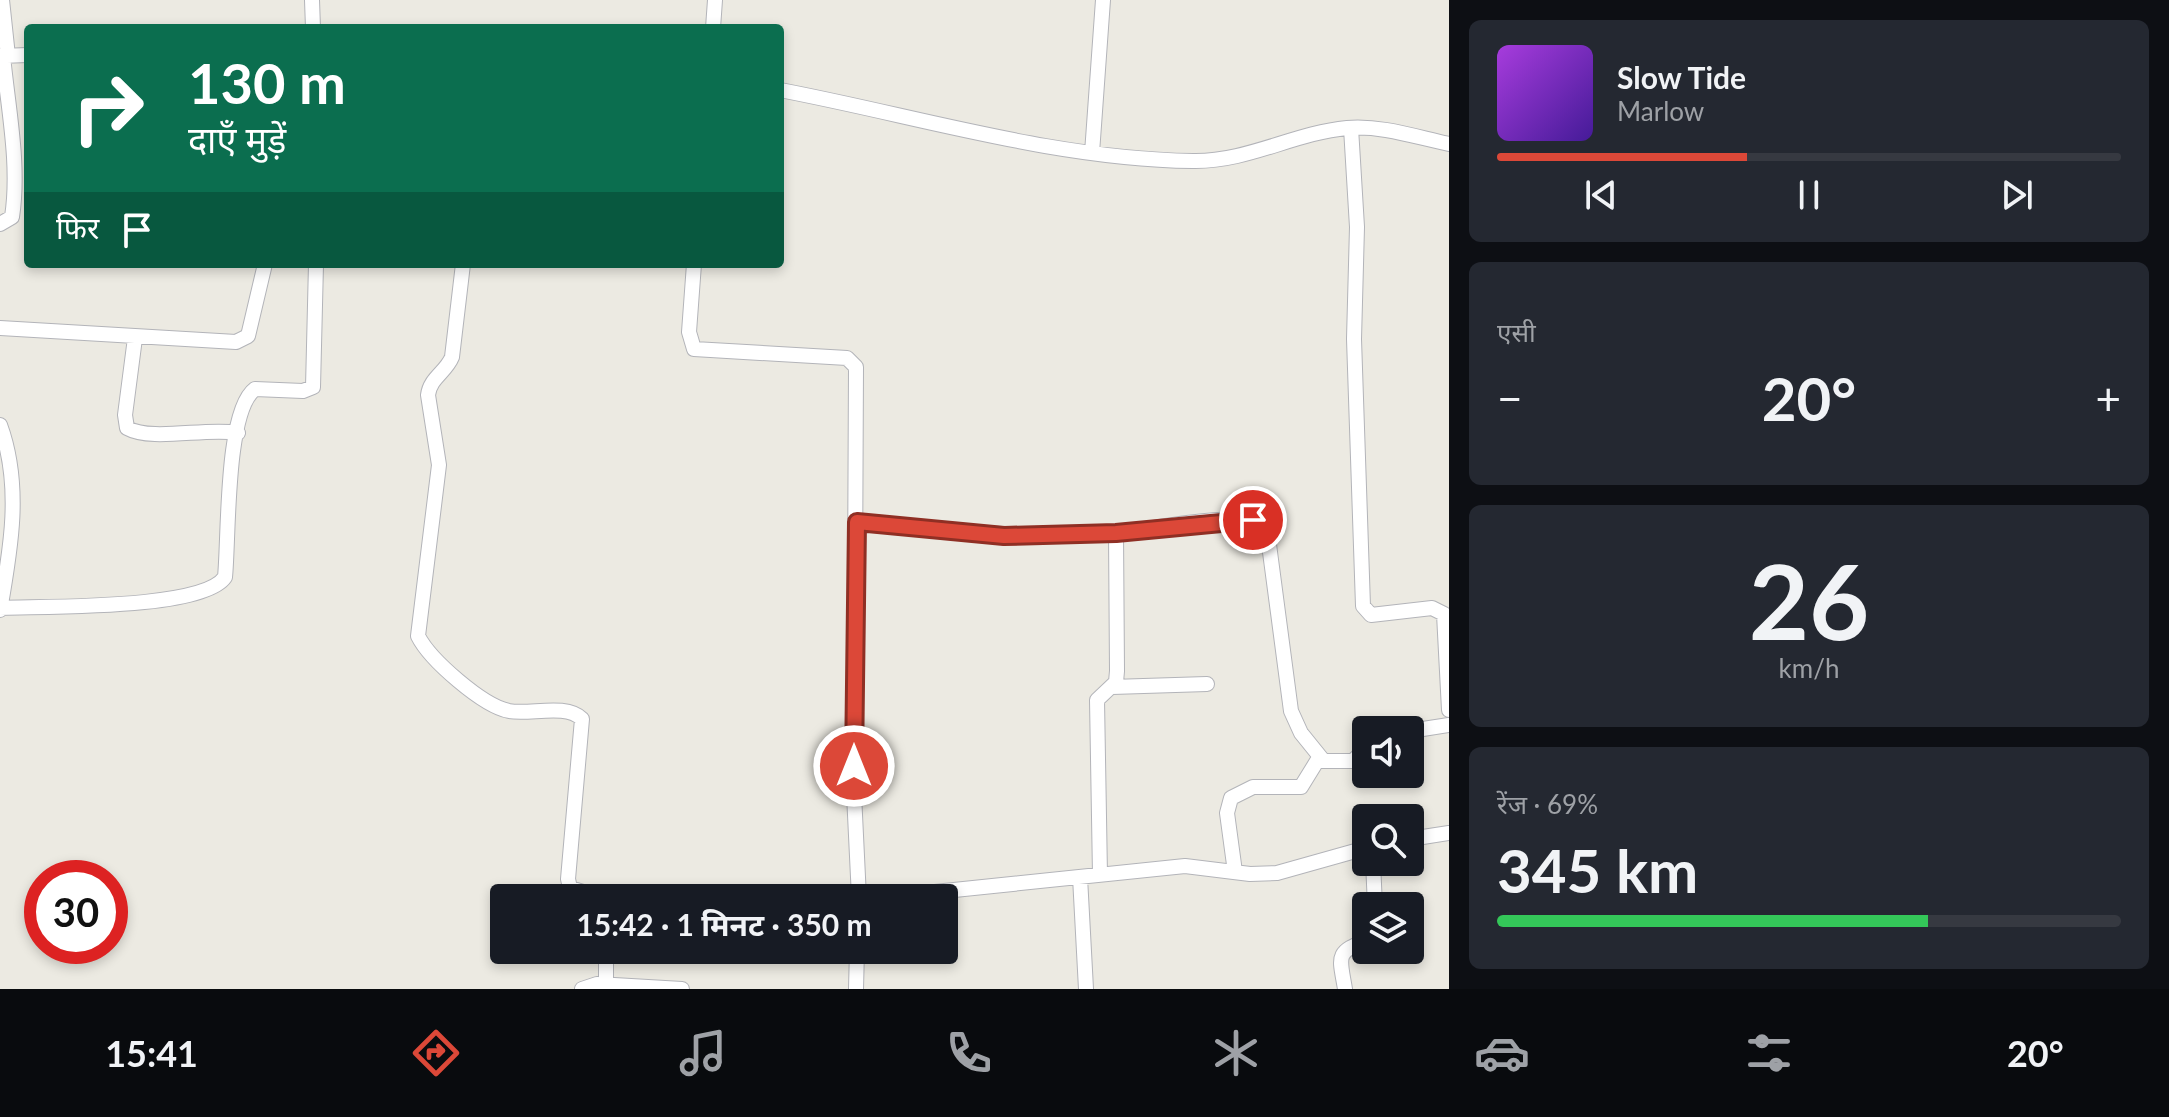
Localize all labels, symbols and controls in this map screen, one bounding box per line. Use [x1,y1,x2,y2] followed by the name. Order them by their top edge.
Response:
[188,49,346,116] text: 130 m
[56,56,160,160] icon: right
[1617,59,1746,95] text: Slow Tide
[1617,95,1704,127] text: Marlow
[188,117,286,161] text: दाएँ मुड़ें
[1579,173,1623,217] icon: previous
[1787,173,1831,217] icon: pause
[1995,173,2039,217] icon: next
[115,208,159,252] icon: arrive
[56,209,99,245] text: फिर
[1497,316,1536,348] text: एसी
[1762,362,1856,434] text: 20°
[1497,372,1523,424] text: −
[2095,372,2121,424] text: +
[1219,486,1287,554] pin
[1231,498,1275,542] icon: arrive
[1749,537,1869,662] text: 26
[1779,652,1839,684] text: km/h
[1352,716,1424,964] map controls
[1352,716,1424,788] button: sound
[812,724,896,808] position arrow
[1497,788,1598,820] text: रेंज · 69%
[1352,804,1424,876] button: search
[1497,834,1698,906] text: 345 km
[24,860,128,964] speed limit sign: 30
[1352,892,1424,964] button: layers
[576,906,872,942] text: 15:42 · 1 मिनट · 350 m
[408,1025,464,1081] icon: directions
[675,1025,731,1081] icon: music
[941,1025,997,1081] icon: phone
[1208,1025,1264,1081] icon: climate
[1474,1025,1530,1081] icon: car
[1741,1025,1797,1081] icon: filters
[105,1031,198,1075] text: 15:41
[2007,1031,2064,1075] text: 20°

